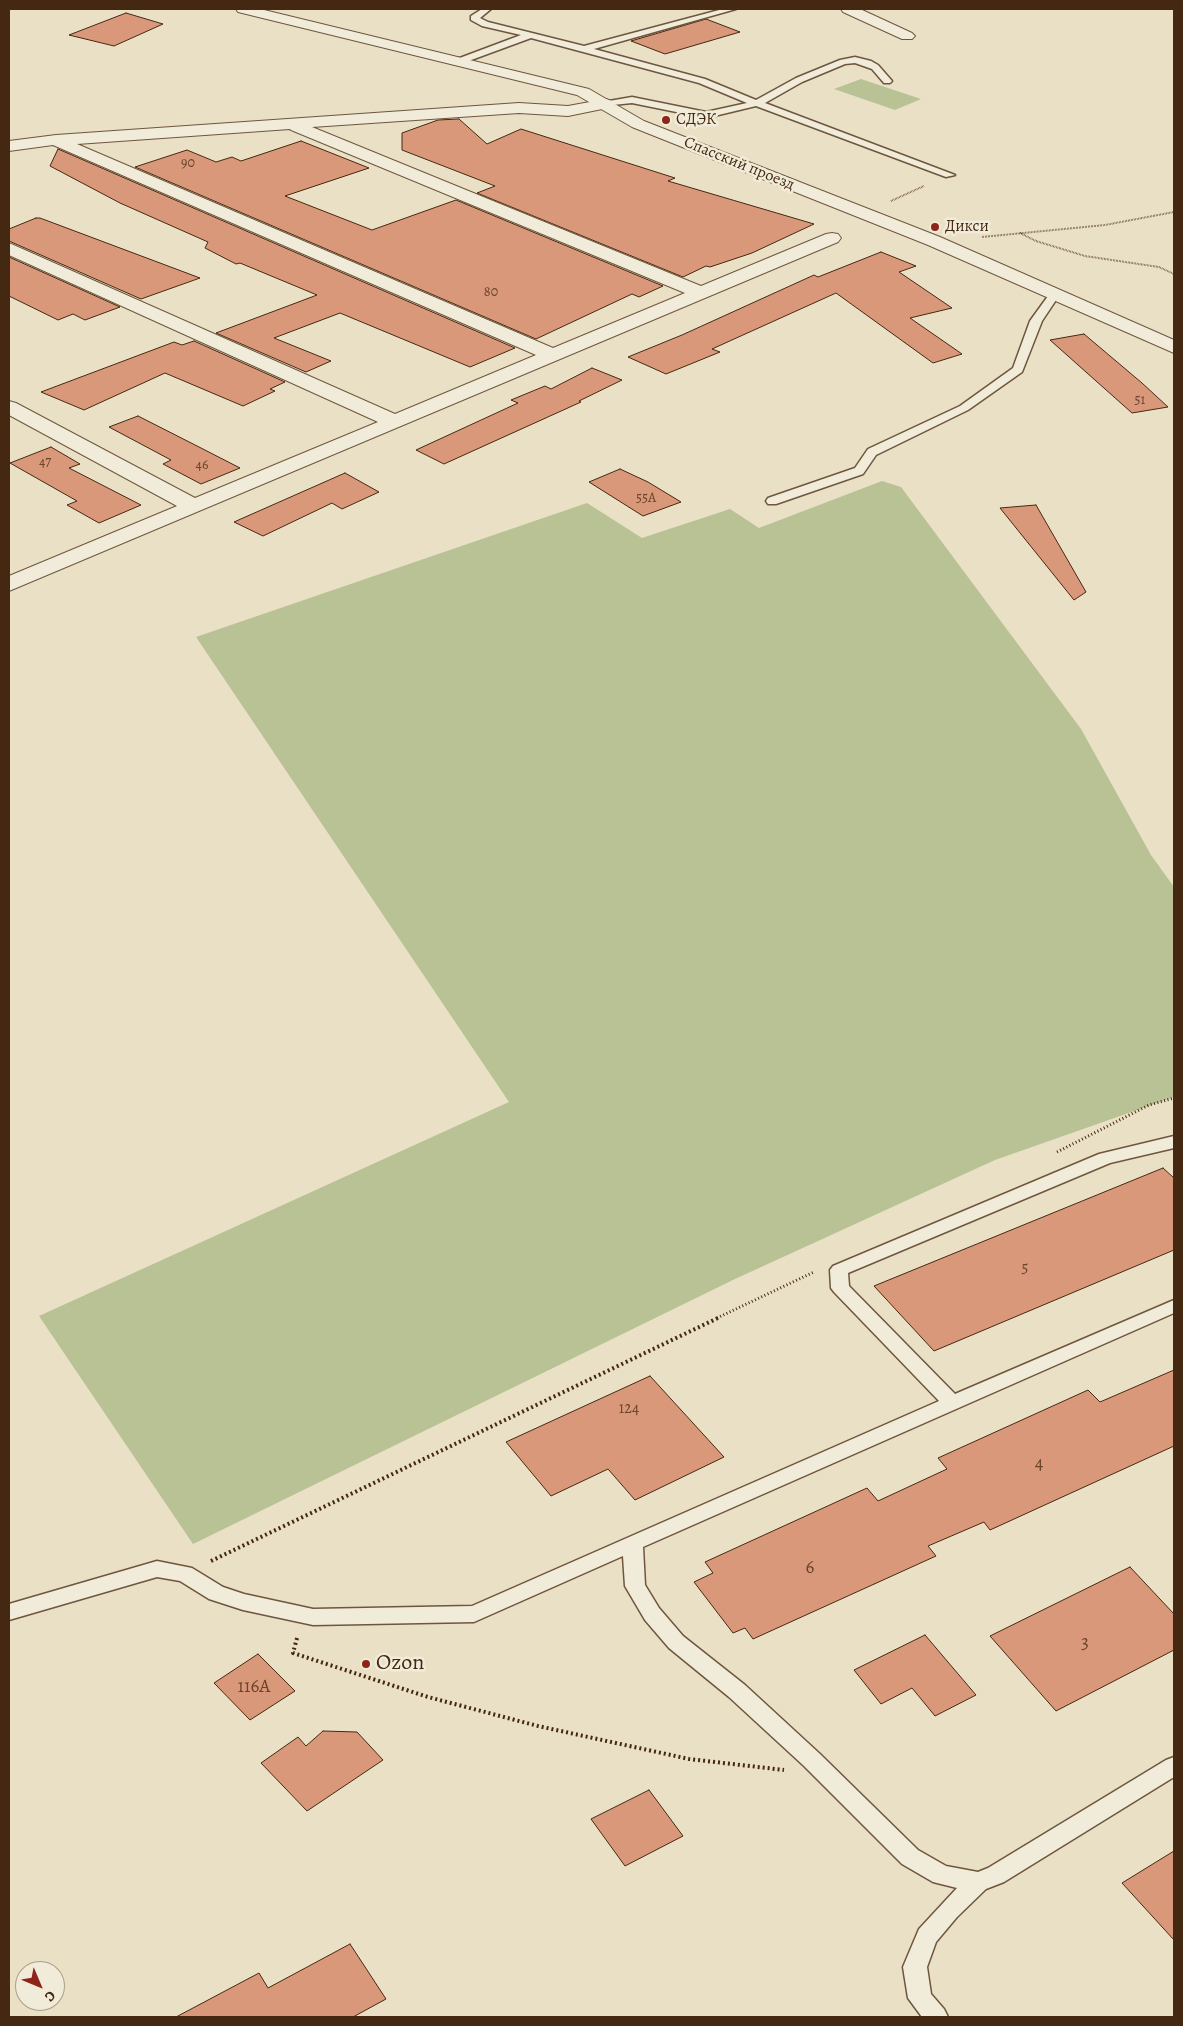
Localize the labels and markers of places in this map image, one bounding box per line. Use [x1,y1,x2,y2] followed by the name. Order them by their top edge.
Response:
[676,110,716,130] place label: СДЭК
[660,114,672,126] marker: СДЭК
[945,217,989,237] place label: Дикси
[929,221,941,233] marker: Дикси
[376,1651,424,1677] place label: Ozon
[360,1658,372,1670] marker: Ozon

